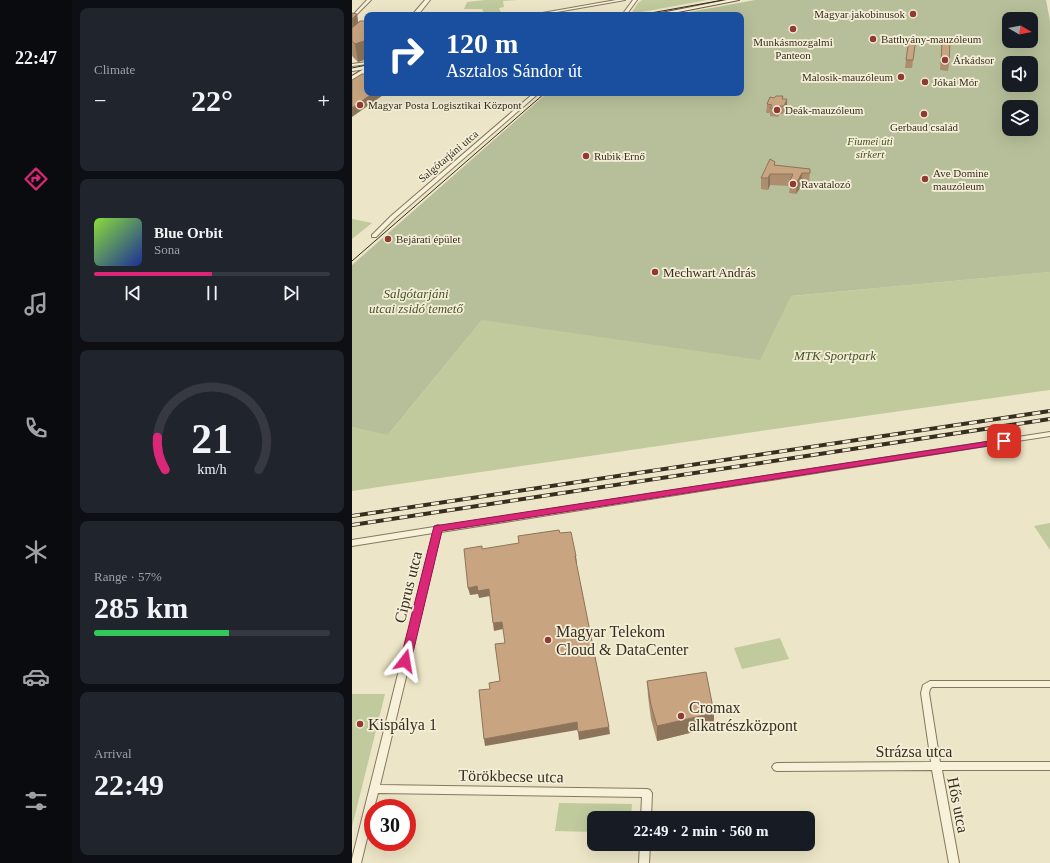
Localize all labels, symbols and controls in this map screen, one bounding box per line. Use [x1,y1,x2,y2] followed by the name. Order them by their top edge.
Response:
[814,8,905,20] place label: Magyar jakobinusok
[908,9,918,19] marker: Magyar jakobinusok
[1002,12,1038,48] north arrow
[1002,12,1038,136] map controls
[788,24,798,34] marker: Munkásmozgalmi Panteon
[380,28,432,80] icon: right
[446,28,518,59] text: 120 m
[881,33,982,45] place label: Batthyány-mauzóleum
[868,34,878,44] marker: Batthyány-mauzóleum
[753,36,833,61] place label: Munkásmozgalmi Panteon
[15,48,57,68] text: 22:47
[953,54,994,66] place label: Árkádsor
[940,55,950,65] marker: Árkádsor
[1002,56,1038,92] button: sound
[446,61,582,81] text: Asztalos Sándor út
[94,62,135,77] text: Climate
[802,71,893,83] place label: Malosik-mauzóleum
[896,72,906,82] marker: Malosik-mauzóleum
[933,76,978,88] place label: Jókai Mór
[920,77,930,87] marker: Jókai Mór
[191,84,233,117] text: 22°
[94,88,106,113] text: −
[318,88,330,113] text: +
[368,99,522,111] place label: Magyar Posta Logisztikai Központ
[355,100,365,110] marker: Magyar Posta Logisztikai Központ
[1002,100,1038,136] button: layers
[785,104,864,116] place label: Deák-mauzóleum
[772,105,782,115] marker: Deák-mauzóleum
[919,109,929,119] marker: Gerbaud család
[890,121,959,133] place label: Gerbaud család
[416,127,480,184] street label: Salgótarjáni utca
[846,135,893,160] park label: Fiumei úti sírkert
[594,150,646,162] place label: Rubik Ernő
[581,151,591,161] marker: Rubik Ernő
[22,165,50,193] icon: directions
[933,167,989,192] place label: Ave Domine mauzóleum
[920,174,930,184] marker: Ave Domine mauzóleum
[801,178,851,190] place label: Ravatalozó
[788,179,798,189] marker: Ravatalozó
[154,225,223,241] text: Blue Orbit
[396,233,460,245] place label: Bejárati épület
[383,234,393,244] marker: Bejárati épület
[154,242,180,257] text: Sona
[663,265,756,280] place label: Mechwart András
[650,267,660,277] marker: Mechwart András
[122,282,144,304] icon: previous
[201,282,223,304] icon: pause
[280,282,302,304] icon: next
[369,286,463,316] park label: Salgótarjáni utcai zsidó temető
[22,290,50,318] icon: music
[793,348,876,363] park label: MTK Sportpark
[22,414,50,442] icon: phone
[191,415,233,461] text: 21
[987,424,1021,458] pin
[993,430,1015,452] icon: arrive
[197,460,227,476] text: km/h
[22,538,50,566] icon: climate
[391,549,426,625] street label: Ciprus utca
[94,569,162,584] text: Range · 57%
[94,591,188,624] text: 285 km
[556,623,689,658] place label: Magyar Telekom Cloud & DataCenter
[543,635,553,645] marker: Magyar Telekom Cloud & DataCenter
[384,640,426,682] position arrow
[22,663,50,691] icon: car
[689,699,798,735] place label: Cromax alkatrészközpont
[676,711,686,721] marker: Cromax alkatrészközpont
[368,716,437,734] place label: Kispálya 1
[355,719,365,729] marker: Kispálya 1
[876,743,952,760] street label: Strázsa utca
[94,746,132,761] text: Arrival
[458,767,564,785] street label: Törökbecse utca
[94,768,164,801] text: 22:49
[944,776,972,834] street label: Hős utca
[22,787,50,815] icon: filters
[364,799,416,851] speed limit sign: 30
[634,823,769,839] text: 22:49 · 2 min · 560 m

